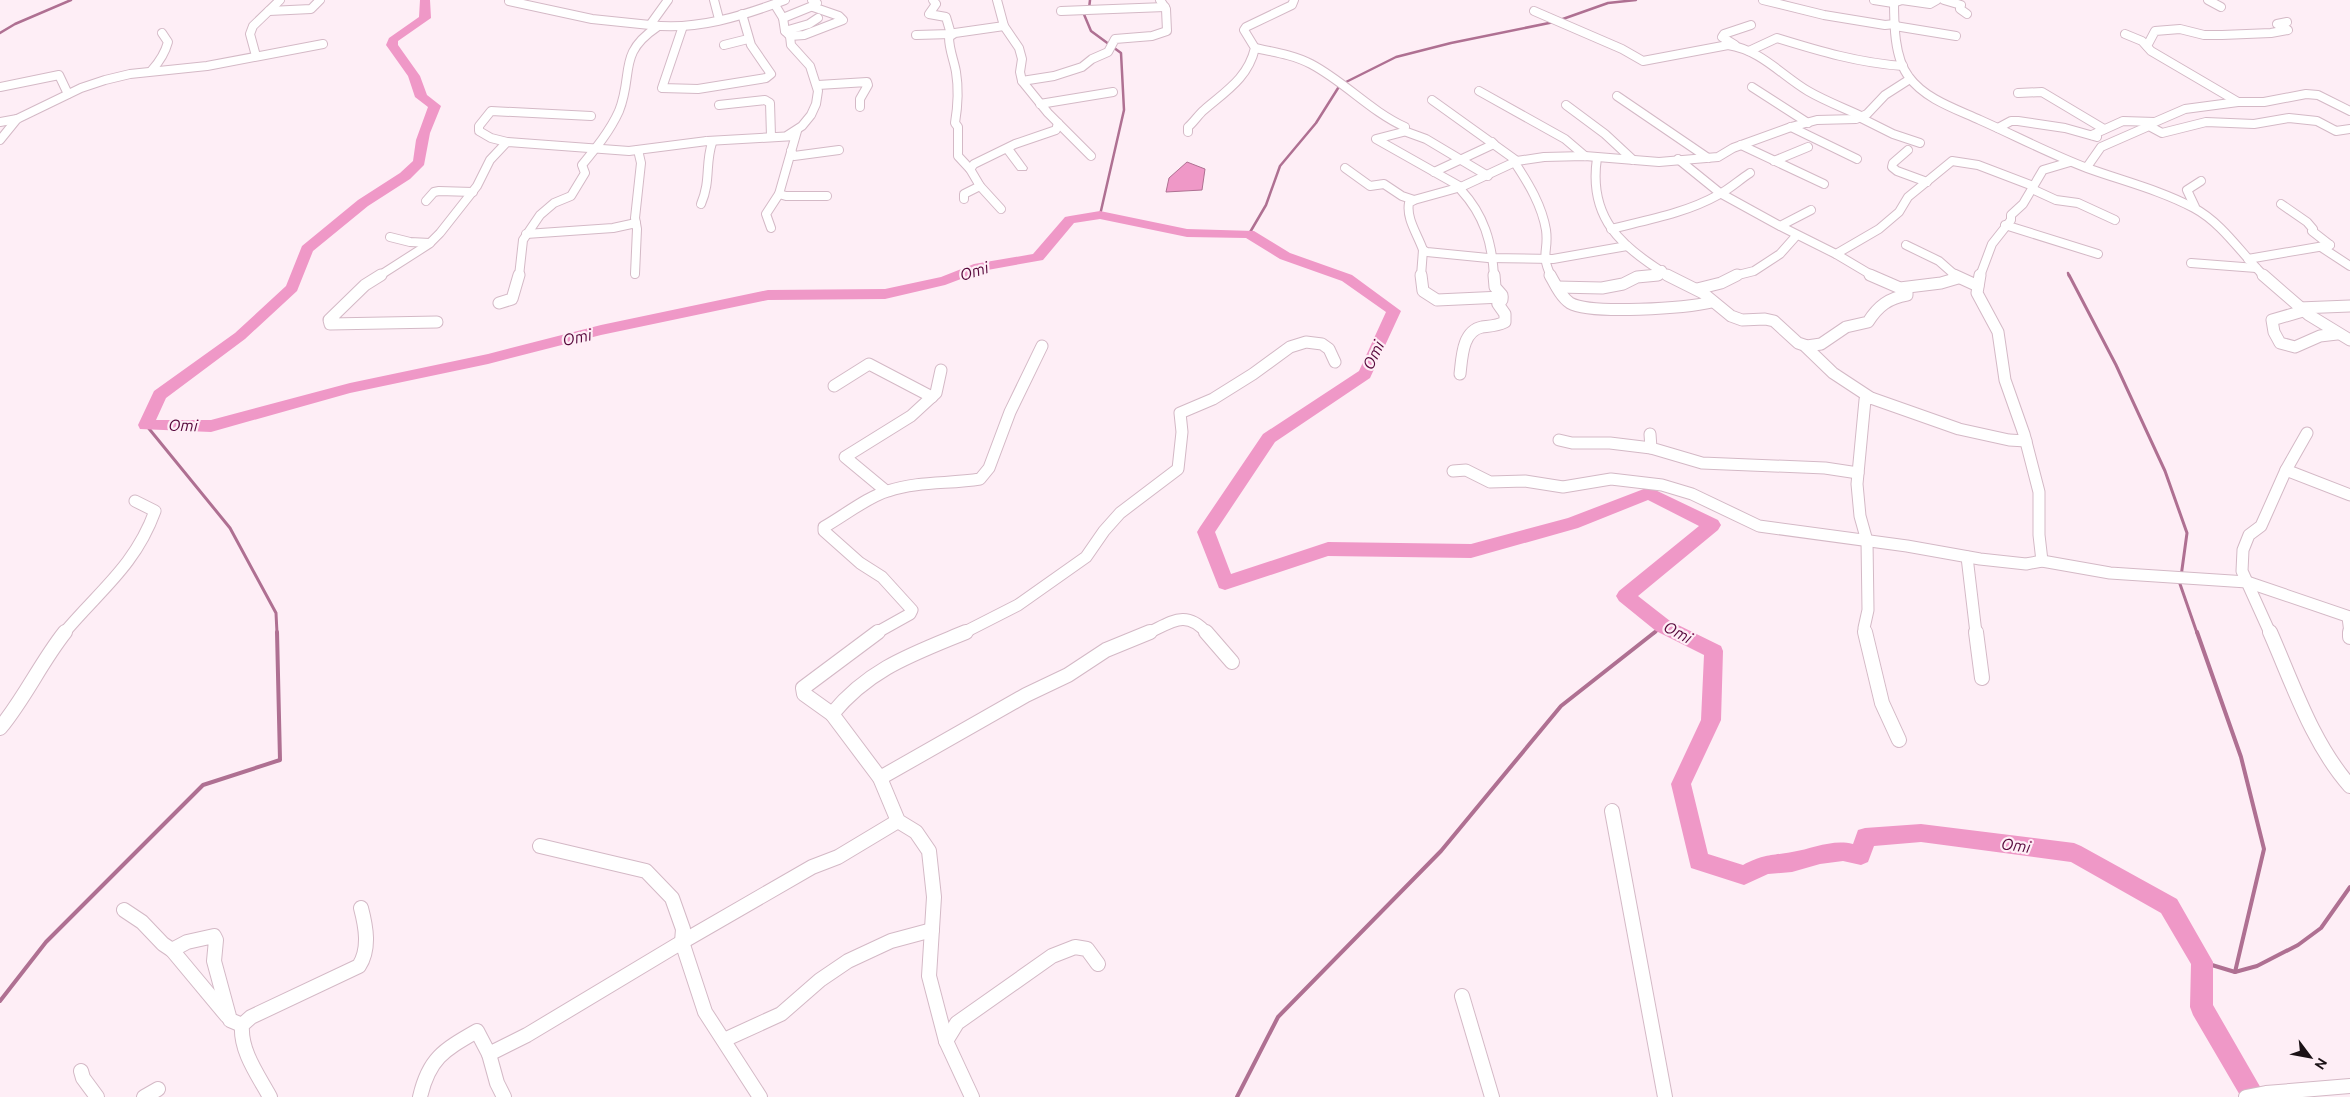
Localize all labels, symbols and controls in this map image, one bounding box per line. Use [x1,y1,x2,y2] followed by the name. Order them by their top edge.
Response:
[957,258,992,284] water label: Omi
[561,325,594,349] water label: Omi
[1358,337,1388,372] water label: Omi
[168,416,199,434] water label: Omi
[1661,617,1696,647] water label: Omi
[2000,834,2033,856] water label: Omi
[2285,1032,2335,1082] north arrow
[2311,1055,2331,1073] text: N

